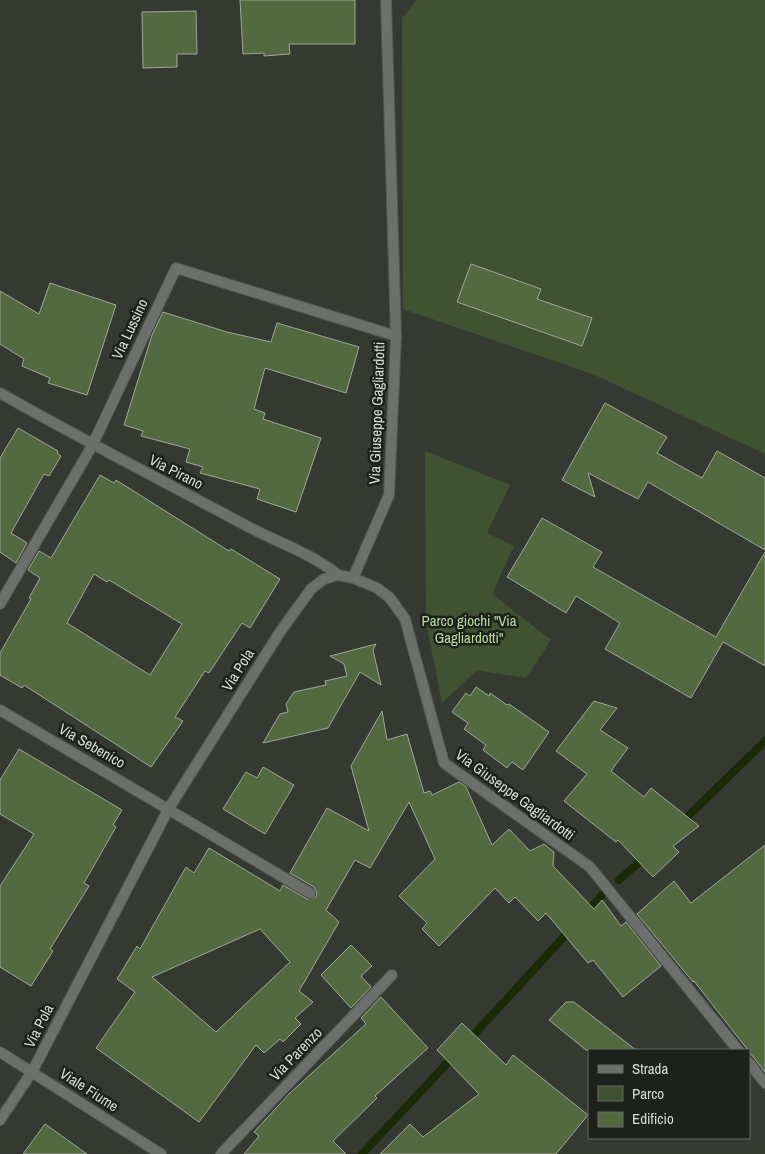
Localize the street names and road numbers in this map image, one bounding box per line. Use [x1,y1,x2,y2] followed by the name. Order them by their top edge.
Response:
[106,295,153,363] street label: Via Lussino
[364,341,389,485] street label: Via Giuseppe Gagliardotti
[146,449,207,494] street label: Via Pirano
[216,644,259,695] street label: Via Pola
[55,718,130,773] street label: Via Sebenico
[451,744,579,845] street label: Via Giuseppe Gagliardotti
[19,1000,58,1051] street label: Via Pola
[265,1022,327,1085] street label: Via Parenzo
[56,1063,123,1116] street label: Viale Fiume

